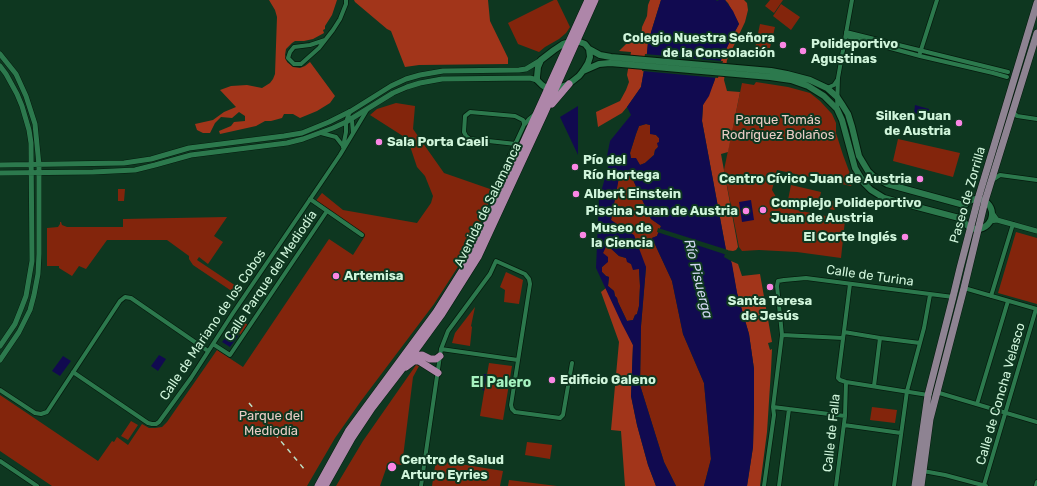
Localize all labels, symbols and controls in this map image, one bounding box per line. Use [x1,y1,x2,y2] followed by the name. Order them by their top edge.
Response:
[623,30,775,61] place label: Colegio Nuestra Señora de la Consolación
[811,36,898,67] place label: Polideportivo Agustinas
[778,40,788,50] marker: Colegio Nuestra Señora de la Consolación
[798,46,808,56] marker: Polideportivo Agustinas
[876,108,951,139] place label: Silken Juan de Austria
[722,112,834,143] park label: Parque Tomás Rodríguez Bolaños
[954,118,964,128] marker: Silken Juan de Austria
[387,134,488,150] place label: Sala Porta Caeli
[374,137,384,147] marker: Sala Porta Caeli
[451,140,525,270] street label: Avenida de Salamanca
[947,145,989,245] street label: Paseo de Zorrilla
[583,152,660,183] place label: Pío del Río Hortega
[570,162,580,172] marker: Pío del Río Hortega
[719,171,912,187] place label: Centro Cívico Juan de Austria
[915,174,925,184] marker: Centro Cívico Juan de Austria
[584,186,681,202] place label: Albert Einstein
[571,189,581,199] marker: Albert Einstein
[771,195,922,226] place label: Complejo Polideportivo Juan de Austria
[586,203,738,219] place label: Piscina Juan de Austria
[758,205,768,215] marker: Complejo Polideportivo Juan de Austria
[741,206,751,216] marker: Piscina Juan de Austria
[221,208,321,344] street label: Calle Parque del Mediodía
[591,220,653,251] place label: Museo de la Ciencia
[803,229,897,245] place label: El Corte Inglés
[578,230,588,240] marker: Museo de la Ciencia
[900,232,910,242] marker: El Corte Inglés
[680,237,716,321] water label: Río Pisuerga
[157,247,269,403] street label: Calle de Mariano de los Cobos
[825,262,915,290] street label: Calle de Turina
[344,268,403,284] place label: Artemisa
[331,271,341,281] marker: Artemisa
[765,282,775,292] marker: Santa Teresa de Jesús
[728,293,812,324] place label: Santa Teresa de Jesús
[973,321,1029,467] street label: Calle de Concha Velasco
[560,372,656,388] place label: Edificio Galeno
[471,375,531,391] district label: El Palero
[547,375,557,385] marker: Edificio Galeno
[820,393,844,473] street label: Calle de Falla
[239,408,303,439] park label: Parque del Mediodía
[401,452,504,483] place label: Centro de Salud Arturo Eyries
[386,461,398,473] marker: Centro de Salud Arturo Eyries

